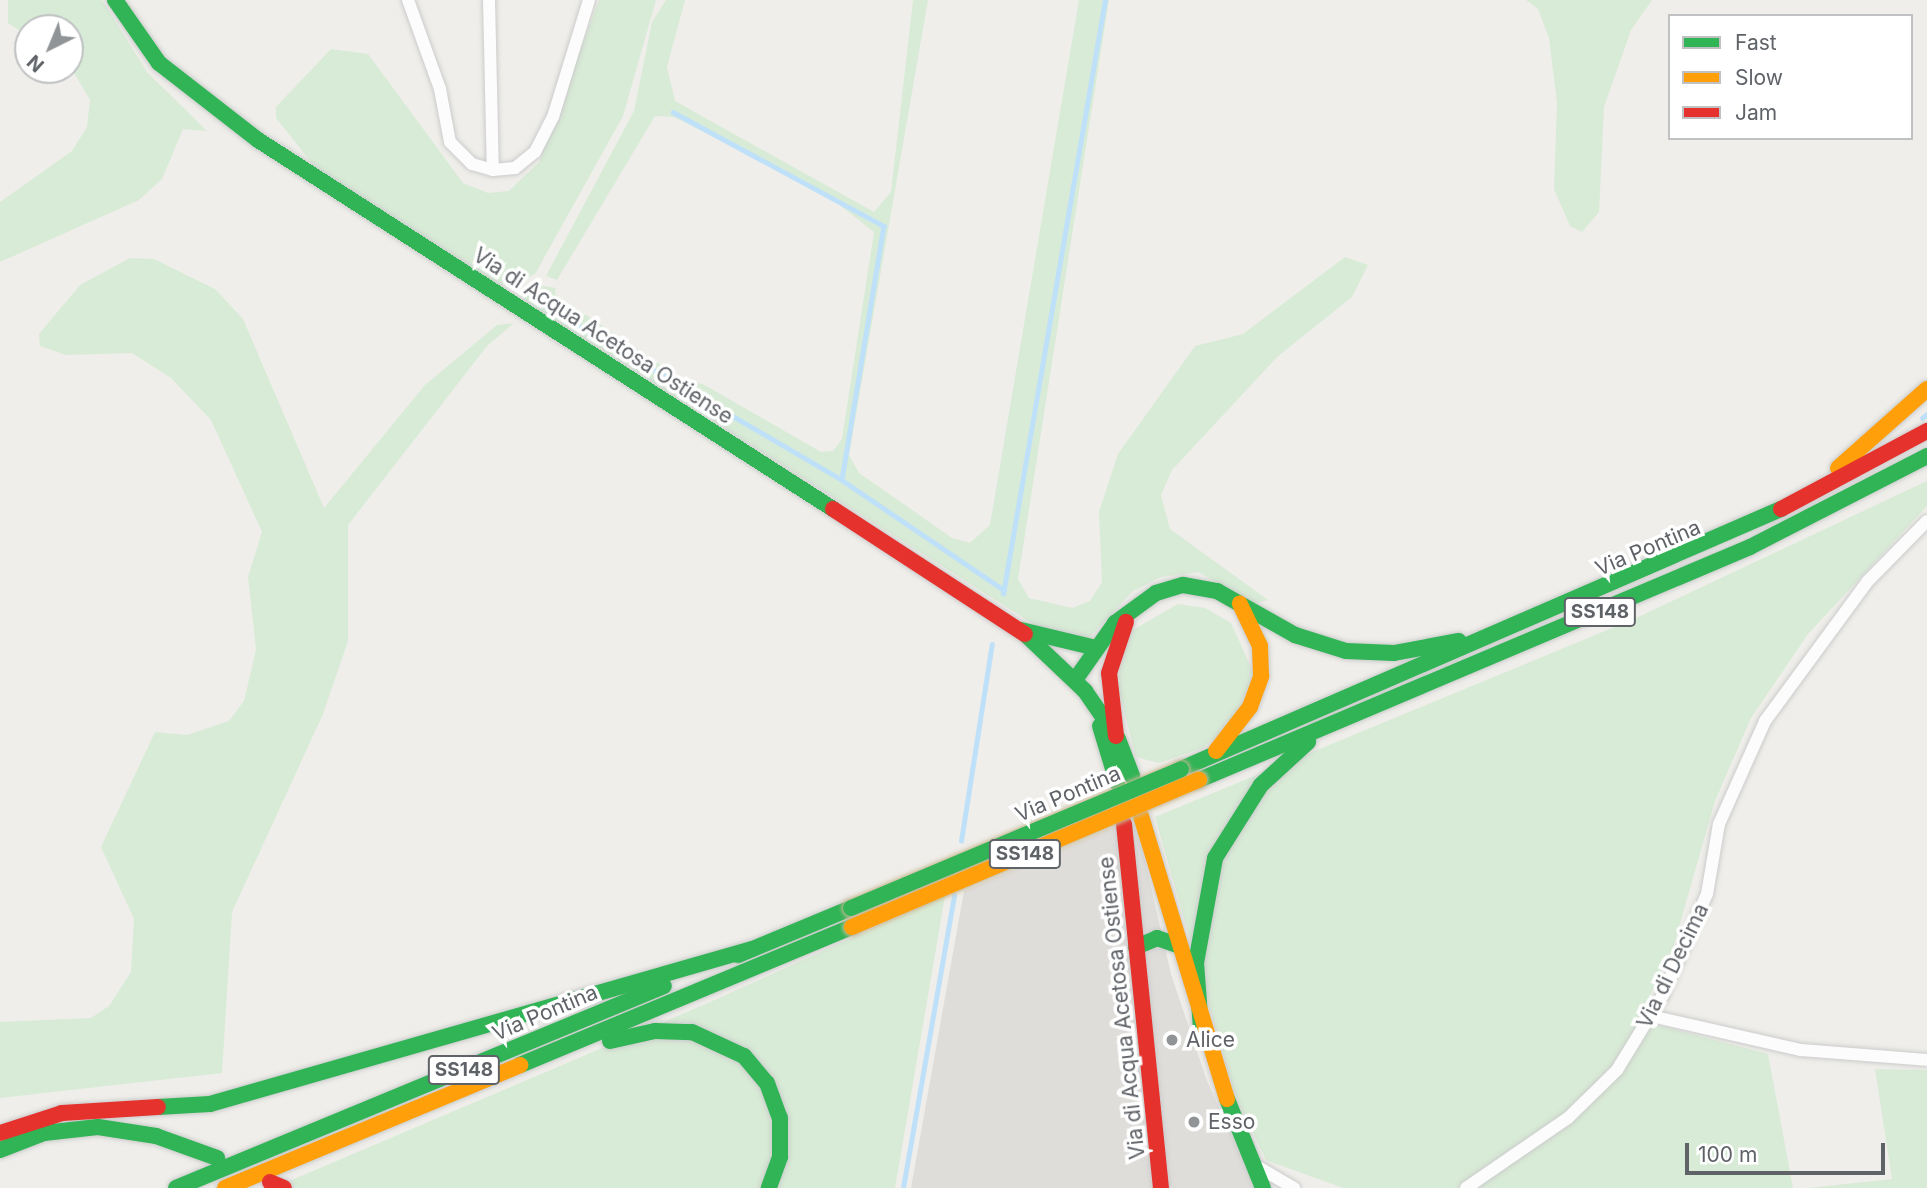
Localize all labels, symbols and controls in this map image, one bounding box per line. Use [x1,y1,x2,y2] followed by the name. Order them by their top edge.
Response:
[14,14,84,84] north arrow
[1668,14,1913,140] legend
[1735,30,1777,55] text: Fast
[23,50,49,77] text: N
[1735,65,1783,90] text: Slow
[1735,100,1777,125] text: Jam
[468,243,738,429] street label: Via di Acqua Acetosa Ostiense
[1592,515,1704,581] street label: Via Pontina
[1563,596,1637,628] road number: SS148
[1012,761,1124,827] street label: Via Pontina
[988,838,1062,870] road number: SS148
[1094,855,1150,1161] street label: Via di Acqua Acetosa Ostiense
[1632,899,1714,1033] street label: Via di Decima
[489,980,601,1046] street label: Via Pontina
[1186,1027,1235,1053] place label: Alice
[1164,1032,1180,1048] marker: Alice
[427,1054,501,1086] road number: SS148
[1208,1109,1255,1135] place label: Esso
[1186,1114,1202,1130] marker: Esso
[1689,1128,1888,1172] scale bar
[1698,1142,1757,1167] text: 100 m

